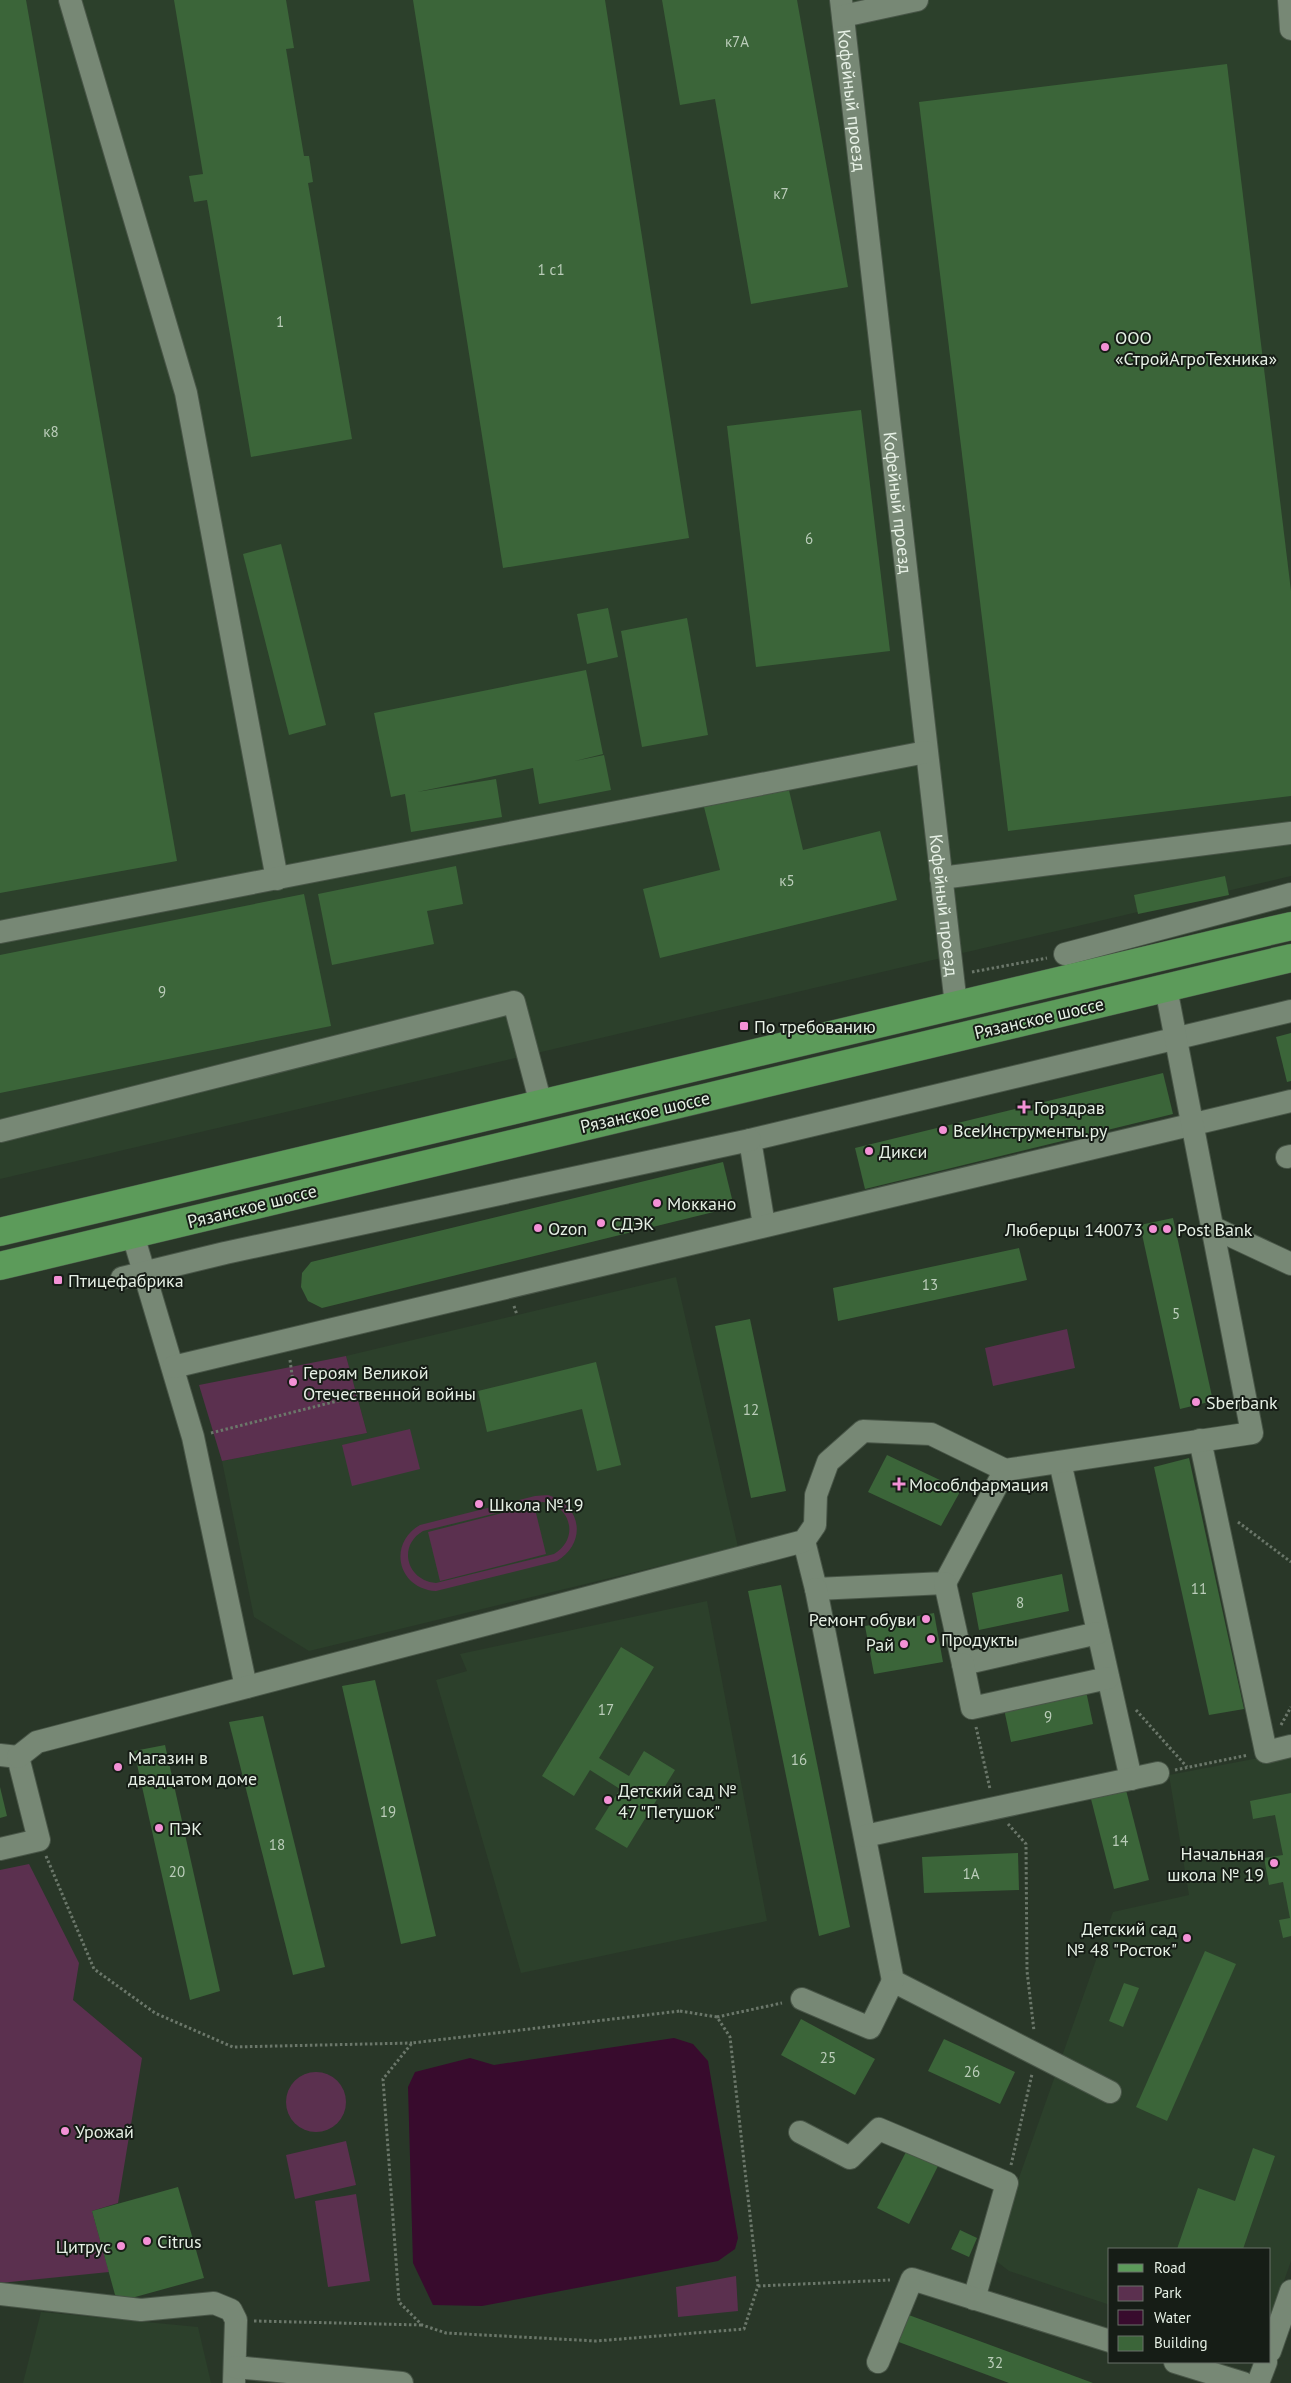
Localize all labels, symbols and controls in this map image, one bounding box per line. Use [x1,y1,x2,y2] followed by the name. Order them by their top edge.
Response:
[833,28,872,173] street label: Кофейный проезд
[725,32,749,51] house number: к7А
[773,184,789,203] house number: к7
[537,260,565,279] house number: 1 с1
[276,312,284,331] house number: 1
[1115,326,1277,370] place label: ООО «СтройАгроТехника»
[1099,341,1111,353] marker: ООО «СтройАгроТехника»
[43,422,59,441] house number: к8
[879,430,918,575] street label: Кофейный проезд
[805,529,813,548] house number: 6
[925,833,964,978] street label: Кофейный проезд
[779,871,795,890] house number: к5
[158,982,166,1001] house number: 9
[972,992,1106,1044] street label: Рязанское шоссе
[754,1015,876,1038] place label: По требованию
[738,1020,750,1032] marker: По требованию
[578,1086,712,1138] street label: Рязанское шоссе
[1034,1096,1105,1119] place label: Горздрав
[1018,1101,1030,1113] marker: Горздрав
[953,1119,1108,1142] place label: ВсеИнструменты.ру
[937,1124,949,1136] marker: ВсеИнструменты.ру
[879,1140,927,1163] place label: Дикси
[863,1145,875,1157] marker: Дикси
[185,1179,319,1233] street label: Рязанское шоссе
[667,1192,736,1215] place label: Моккано
[651,1197,663,1209] marker: Моккано
[611,1212,654,1235] place label: СДЭК
[548,1217,587,1240] place label: Ozon
[595,1217,607,1229] marker: СДЭК
[1004,1218,1143,1241] place label: Люберцы 140073
[1177,1218,1253,1241] place label: Post Bank
[532,1222,544,1234] marker: Ozon
[1147,1223,1159,1235] marker: Люберцы 140073
[1161,1223,1173,1235] marker: Post Bank
[68,1269,184,1292] place label: Птицефабрика
[52,1274,64,1286] marker: Птицефабрика
[922,1275,938,1294] house number: 13
[1172,1304,1180,1323] house number: 5
[303,1361,476,1405] place label: Героям Великой Отечественной войны
[287,1376,299,1388] marker: Героям Великой Отечественной войны
[1206,1391,1278,1414] place label: Sberbank
[1190,1396,1202,1408] marker: Sberbank
[743,1400,759,1419] house number: 12
[909,1473,1049,1496] place label: Мособлфармация
[893,1478,905,1490] marker: Мособлфармация
[489,1493,584,1516] place label: Школа №19
[473,1498,485,1510] marker: Школа №19
[1191,1579,1207,1598] house number: 11
[1016,1593,1024,1612] house number: 8
[809,1608,916,1631] place label: Ремонт обуви
[920,1613,932,1625] marker: Ремонт обуви
[941,1628,1018,1651] place label: Продукты
[866,1633,894,1656] place label: Рай
[925,1633,937,1645] marker: Продукты
[898,1638,910,1650] marker: Рай
[598,1700,614,1719] house number: 17
[1044,1707,1052,1726] house number: 9
[128,1746,257,1790] place label: Магазин в двадцатом доме
[791,1750,807,1769] house number: 16
[112,1761,124,1773] marker: Магазин в двадцатом доме
[618,1779,737,1823] place label: Детский сад № 47 "Петушок"
[602,1794,614,1806] marker: Детский сад № 47 "Петушок"
[380,1802,396,1821] house number: 19
[169,1817,202,1840] place label: ПЭК
[153,1822,165,1834] marker: ПЭК
[1112,1831,1128,1850] house number: 14
[269,1835,285,1854] house number: 18
[1167,1842,1264,1886] place label: Начальная школа № 19
[1268,1857,1280,1869] marker: Начальная школа № 19
[169,1862,185,1881] house number: 20
[963,1864,980,1883] house number: 1А
[1066,1917,1177,1961] place label: Детский сад № 48 "Росток"
[1181,1932,1193,1944] marker: Детский сад № 48 "Росток"
[820,2048,836,2067] house number: 25
[964,2062,980,2081] house number: 26
[75,2120,134,2143] place label: Урожай
[59,2125,71,2137] marker: Урожай
[157,2230,202,2253] place label: Citrus
[56,2235,111,2258] place label: Цитрус
[141,2235,153,2247] marker: Citrus
[115,2240,127,2252] marker: Цитрус
[1108,2248,1271,2363] legend
[1154,2258,1186,2277] text: Road
[1154,2283,1182,2302] text: Park
[1154,2308,1191,2327] text: Water
[1154,2333,1208,2352] text: Building
[987,2353,1003,2372] house number: 32

